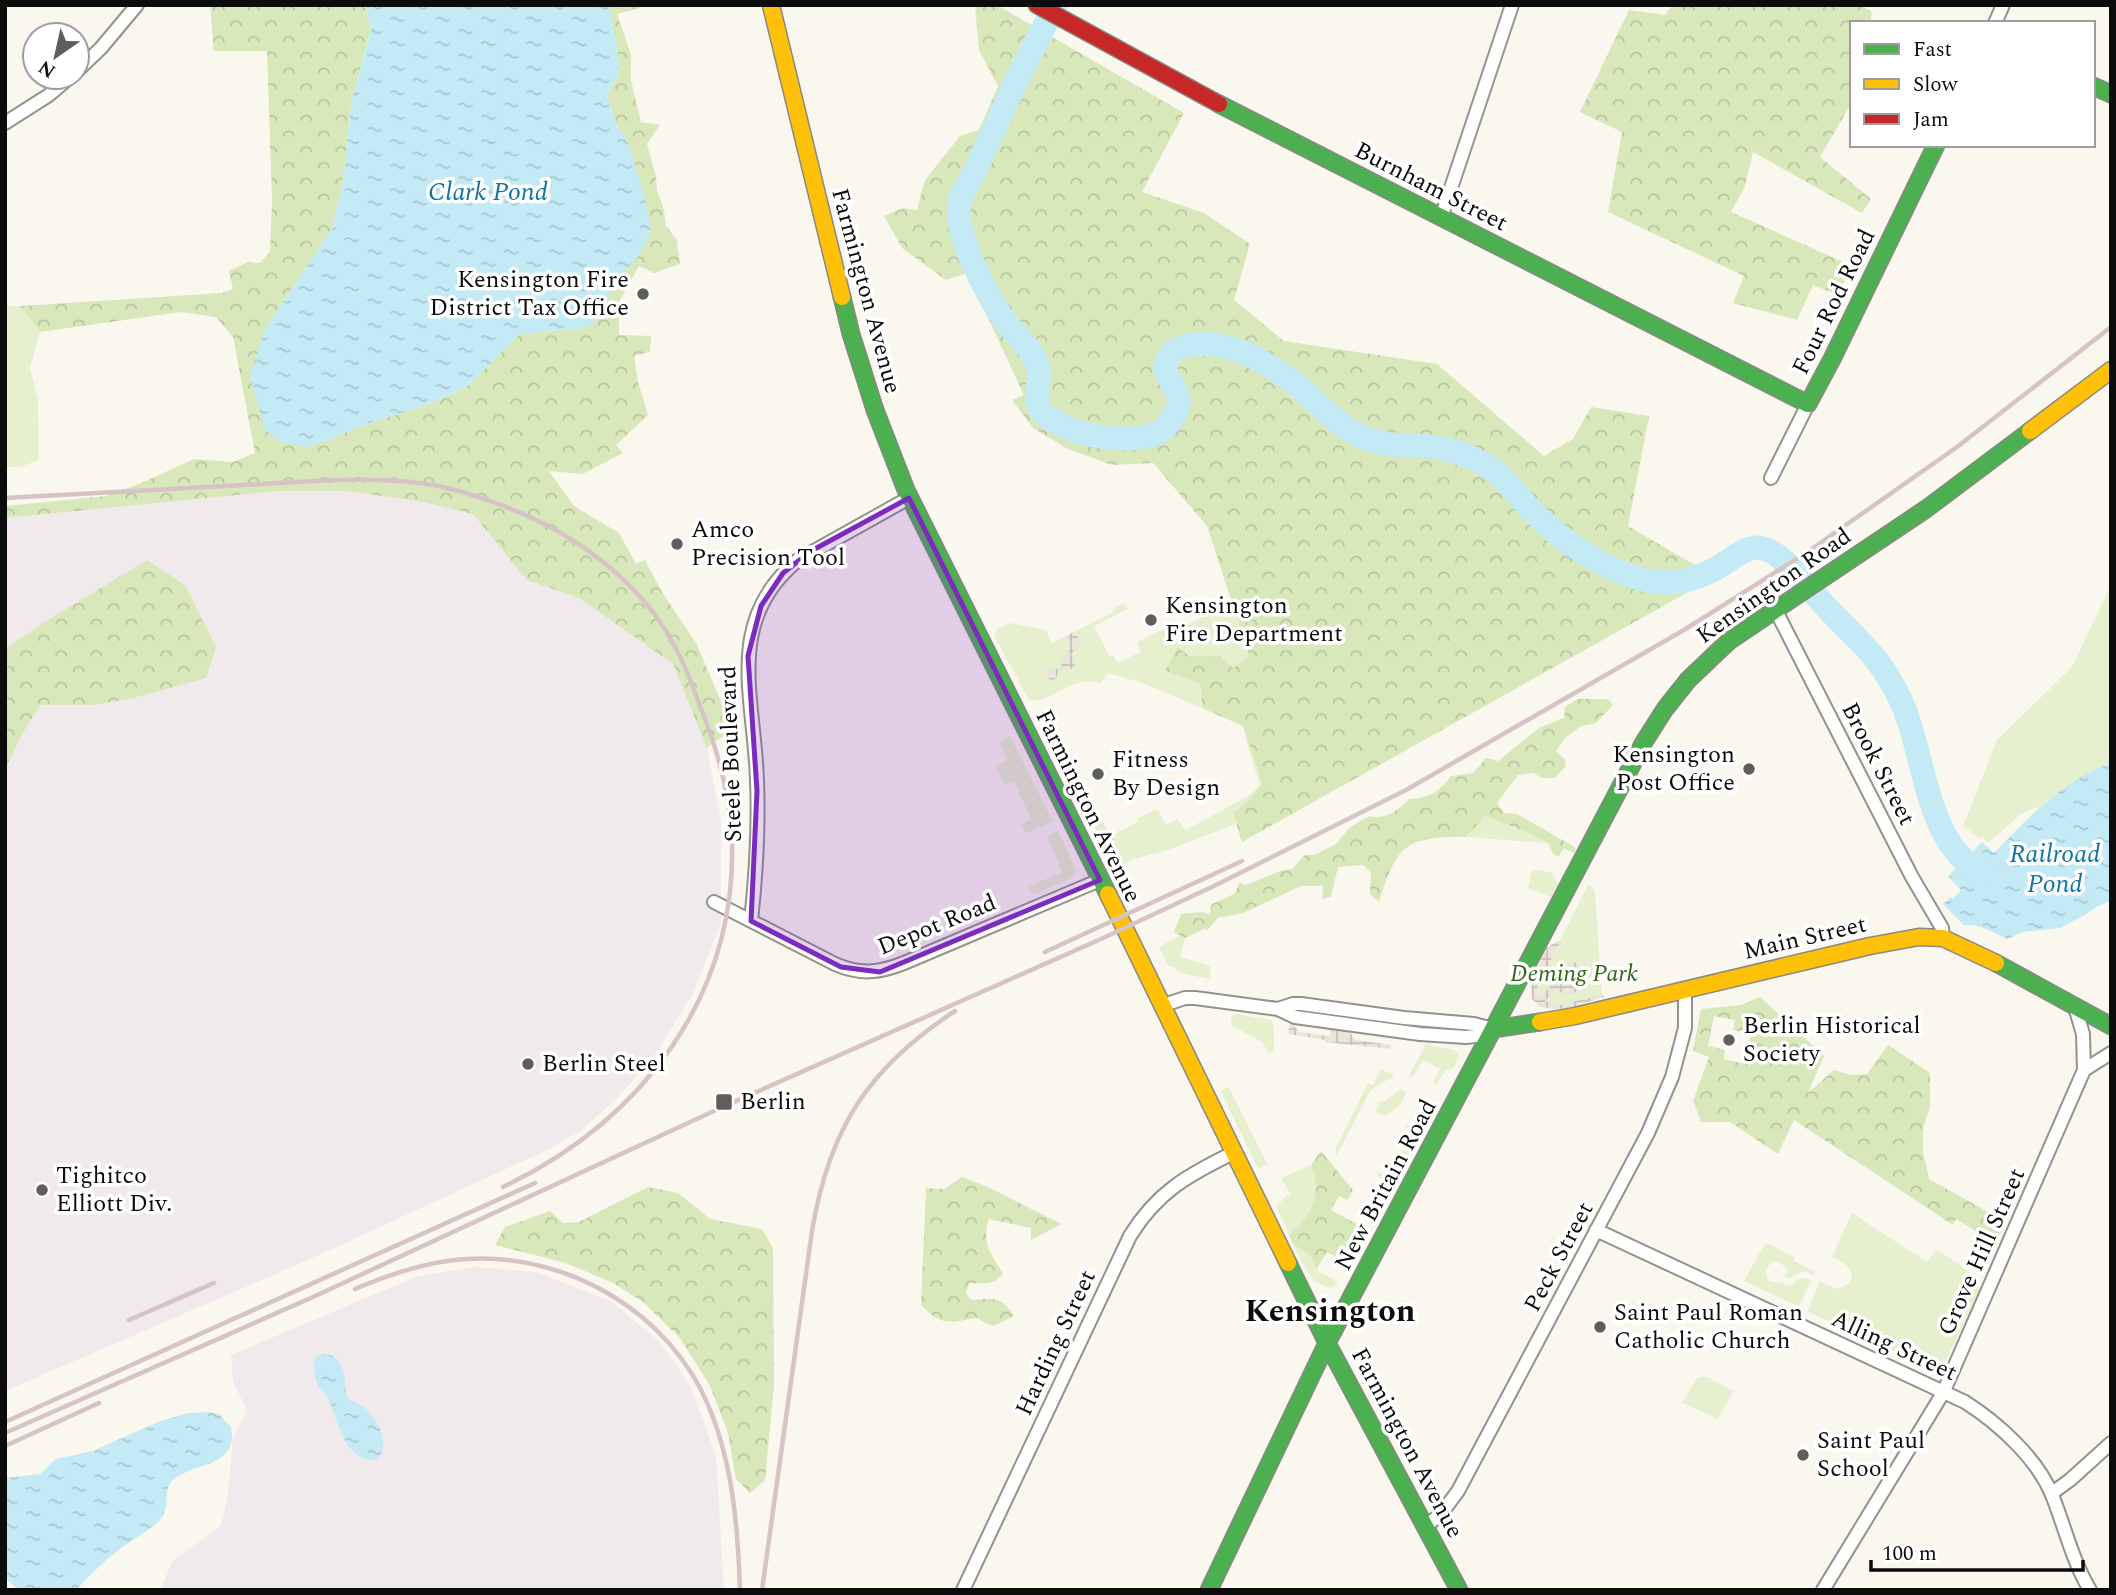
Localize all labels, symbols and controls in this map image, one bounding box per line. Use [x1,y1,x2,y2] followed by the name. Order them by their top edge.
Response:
[21,21,91,91] north arrow
[1850,21,2095,147] legend
[1913,34,1952,66] text: Fast
[33,52,62,85] text: N
[1913,69,1959,101] text: Slow
[1913,104,1949,136] text: Jam
[1348,133,1514,241] street label: Burnham Street
[428,172,548,212] water label: Clark Pond
[821,184,911,398] street label: Farmington Avenue
[1783,223,1885,381] street label: Four Rod Road
[430,262,629,326] place label: Kensington Fire District Tax Office
[635,286,651,302] marker: Kensington Fire District Tax Office
[691,512,845,576] place label: Amco Precision Tool
[1689,519,1859,653] street label: Kensington Road
[669,536,685,552] marker: Amco Precision Tool
[1165,588,1343,652] place label: Kensington Fire Department
[1143,612,1159,628] marker: Kensington Fire Department
[710,665,752,843] street label: Steele Boulevard
[1832,696,1924,832] street label: Brook Street
[1026,703,1150,909] street label: Farmington Avenue
[1612,737,1735,801] place label: Kensington Post Office
[1112,742,1220,806] place label: Fitness By Design
[1741,761,1757,777] marker: Kensington Post Office
[1090,766,1106,782] marker: Fitness By Design
[2010,834,2100,904] water label: Railroad Pond
[872,885,1002,965] street label: Depot Road
[1740,906,1870,970] street label: Main Street
[1510,956,1638,992] park label: Deming Park
[1743,1008,1920,1072] place label: Berlin Historical Society
[1721,1032,1737,1048] marker: Berlin Historical Society
[542,1046,665,1082] place label: Berlin Steel
[520,1056,536,1072] marker: Berlin Steel
[740,1084,806,1120] place label: Berlin
[714,1092,734,1112] marker: Berlin
[1326,1093,1446,1277] street label: New Britain Road
[56,1158,172,1222] place label: Tighitco Elliott Div.
[1929,1162,2035,1342] street label: Grove Hill Street
[34,1182,50,1198] marker: Tighitco Elliott Div.
[1515,1195,1603,1319] street label: Peck Street
[1006,1264,1106,1422] street label: Harding Street
[1245,1287,1416,1336] district label: Kensington
[1614,1295,1803,1359] place label: Saint Paul Roman Catholic Church
[1825,1301,1963,1391] street label: Alling Street
[1592,1319,1608,1335] marker: Saint Paul Roman Catholic Church
[1342,1341,1472,1545] street label: Farmington Avenue
[1817,1423,1925,1487] place label: Saint Paul School
[1795,1447,1811,1463] marker: Saint Paul School
[1871,1528,2083,1572] scale bar
[1882,1538,1937,1570] text: 100 m

